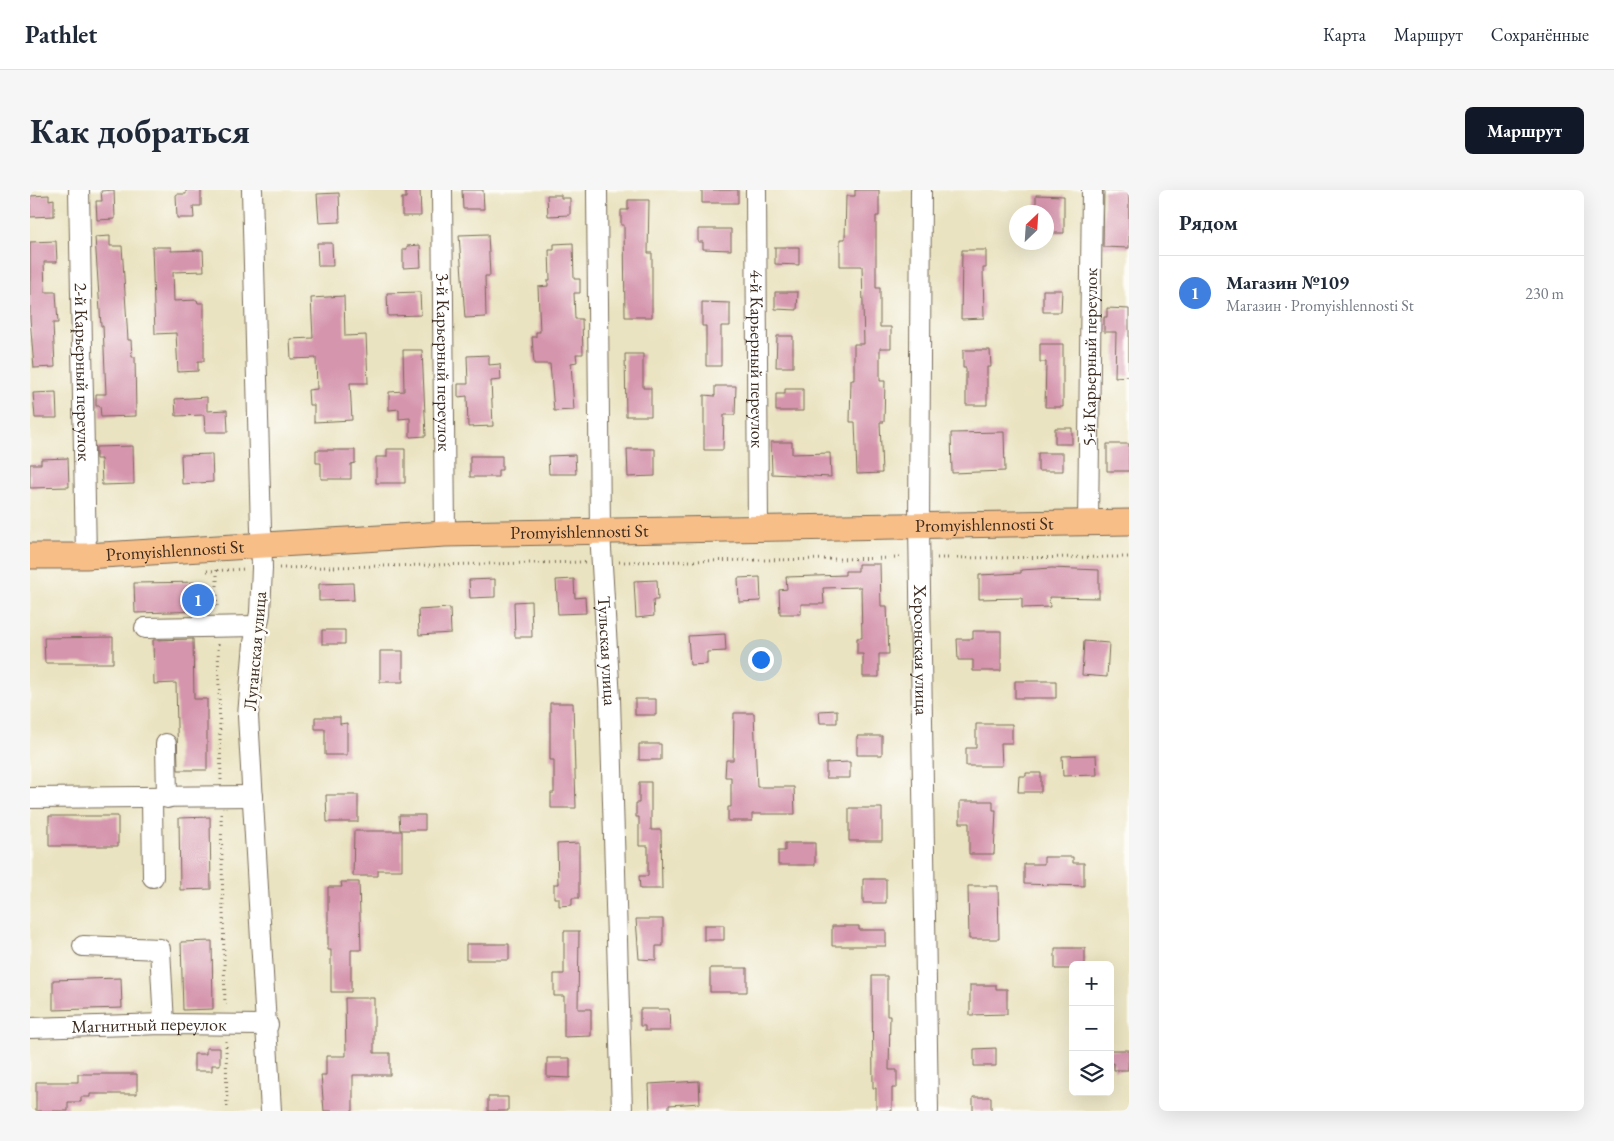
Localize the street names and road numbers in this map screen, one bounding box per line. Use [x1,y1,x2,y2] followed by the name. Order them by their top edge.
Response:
[1077,267,1102,446] street label: 5-й Карьерный переулок
[745,270,770,449] street label: 4-й Карьерный переулок
[432,273,456,452] street label: 3-й Карьерный переулок
[70,283,96,462] street label: 2-й Карьерный переулок
[915,511,1054,537] street label: Promyishlennosti St
[510,518,649,544] street label: Promyishlennosti St
[105,534,245,566] street label: Promyishlennosti St
[909,583,934,716] street label: Херсонская улица
[238,589,271,712] street label: Луганская улица
[593,595,622,707] street label: Тульская улица
[71,1012,227,1038] street label: Магнитный переулок

